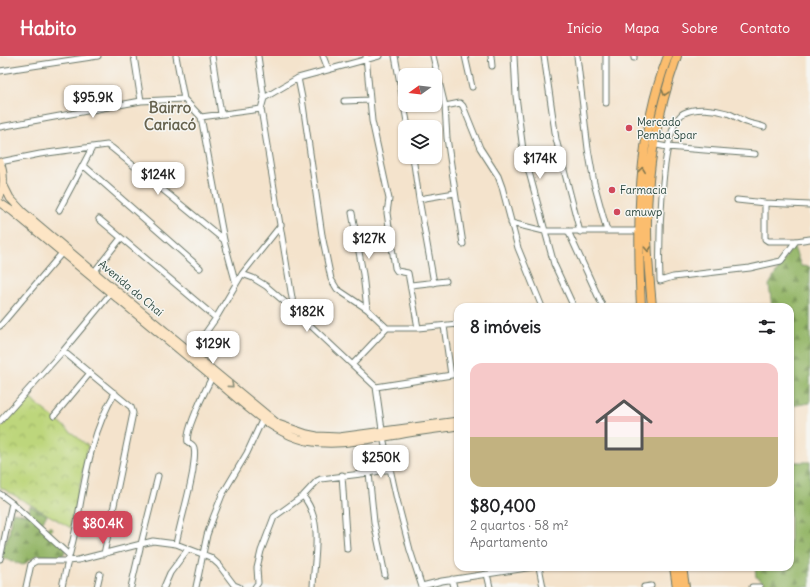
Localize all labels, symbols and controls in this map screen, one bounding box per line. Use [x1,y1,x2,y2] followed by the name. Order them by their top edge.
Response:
[20,16,76,40] text: Habito
[567,19,602,37] text: Início
[624,19,660,37] text: Mapa
[682,19,718,37] text: Sobre
[740,19,790,37] text: Contato
[398,68,442,112] north arrow
[398,68,442,164] map controls
[60,85,126,119] pin: $95.9K
[73,89,113,106] text: $95.9K
[661,89,670,96] one-way arrow
[144,98,197,134] district label: Bairro Cariacó
[637,115,697,142] place label: Mercado Pemba Spar
[398,120,442,164] button: layers
[624,123,634,133] marker: Mercado Pemba Spar
[512,146,568,180] pin: $174K
[523,150,557,167] text: $174K
[130,162,186,196] pin: $124K
[141,166,175,183] text: $124K
[637,167,646,173] one-way arrow
[620,183,667,197] place label: Farmacia
[607,185,617,195] marker: Farmacia
[625,205,662,219] place label: amuwp
[612,207,622,217] marker: amuwp
[341,226,397,260] pin: $127K
[352,230,386,247] text: $127K
[643,246,652,252] one-way arrow
[96,257,166,319] street label: Avenida do Chai
[279,299,335,333] pin: $182K
[290,303,324,320] text: $182K
[470,316,541,338] text: 8 imóveis
[756,316,778,338] icon: filters
[185,331,241,365] pin: $129K
[196,335,230,352] text: $129K
[226,381,233,388] one-way arrow
[588,389,660,461] icon: home
[353,445,409,479] pin: $250K
[362,449,400,466] text: $250K
[470,495,536,517] text: $80,400
[70,511,136,545] pin: $80.4K
[82,515,124,532] text: $80.4K
[470,517,569,534] text: 2 quartos · 58 m²
[470,534,548,551] text: Apartamento

